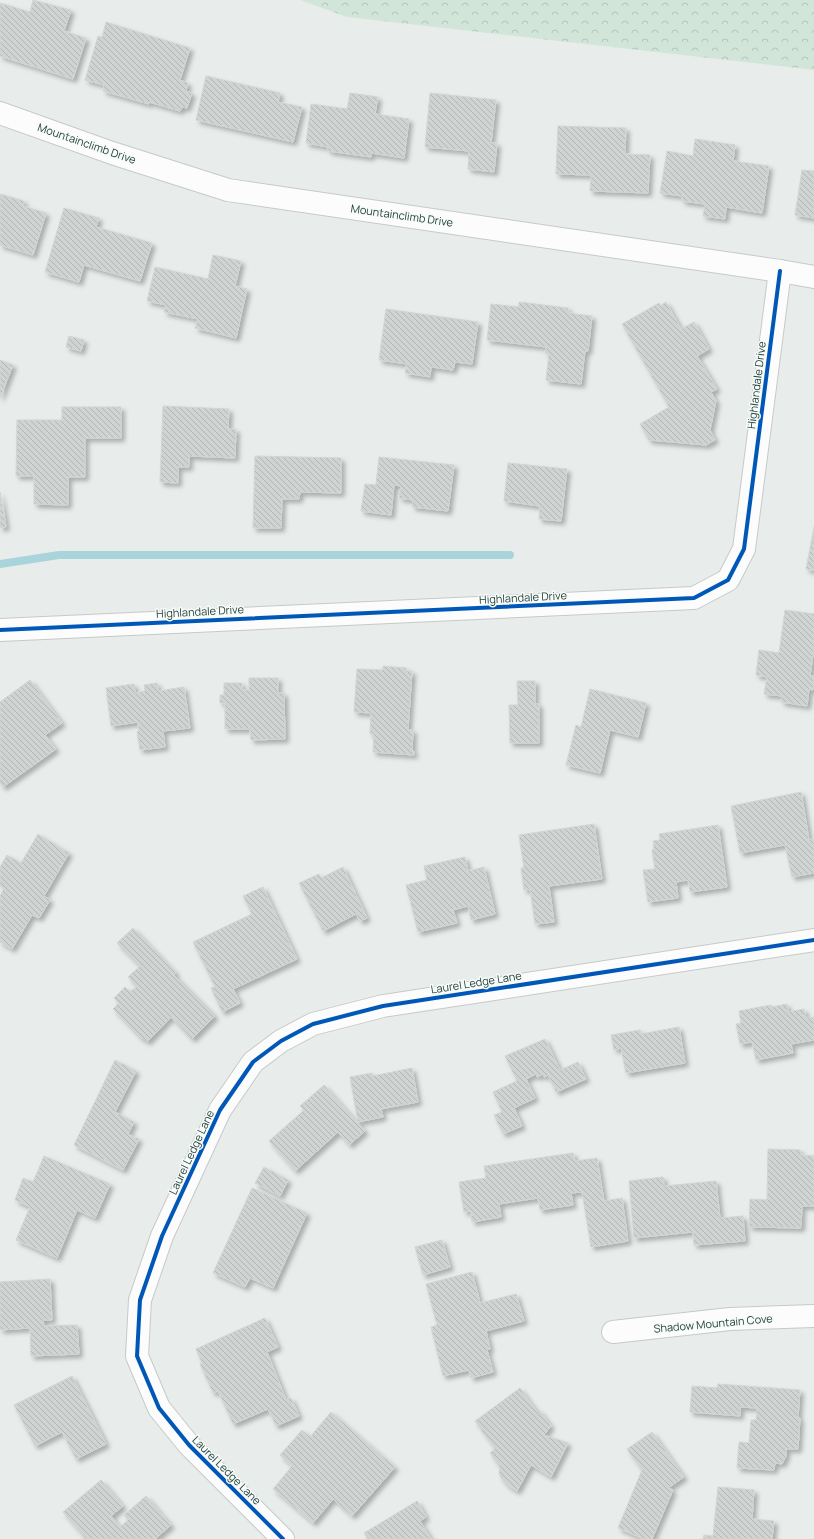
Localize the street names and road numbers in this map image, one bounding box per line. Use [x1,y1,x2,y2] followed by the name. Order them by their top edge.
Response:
[36,119,139,167] street label: Mountainclimb Drive
[350,200,455,230] street label: Mountainclimb Drive
[743,340,769,430] street label: Highlandale Drive
[479,587,568,607] street label: Highlandale Drive
[156,601,245,621] street label: Highlandale Drive
[430,967,523,997] street label: Laurel Ledge Lane
[165,1107,217,1197] street label: Laurel Ledge Lane
[653,1310,774,1336] street label: Shadow Mountain Cove
[189,1432,265,1508] street label: Laurel Ledge Lane

